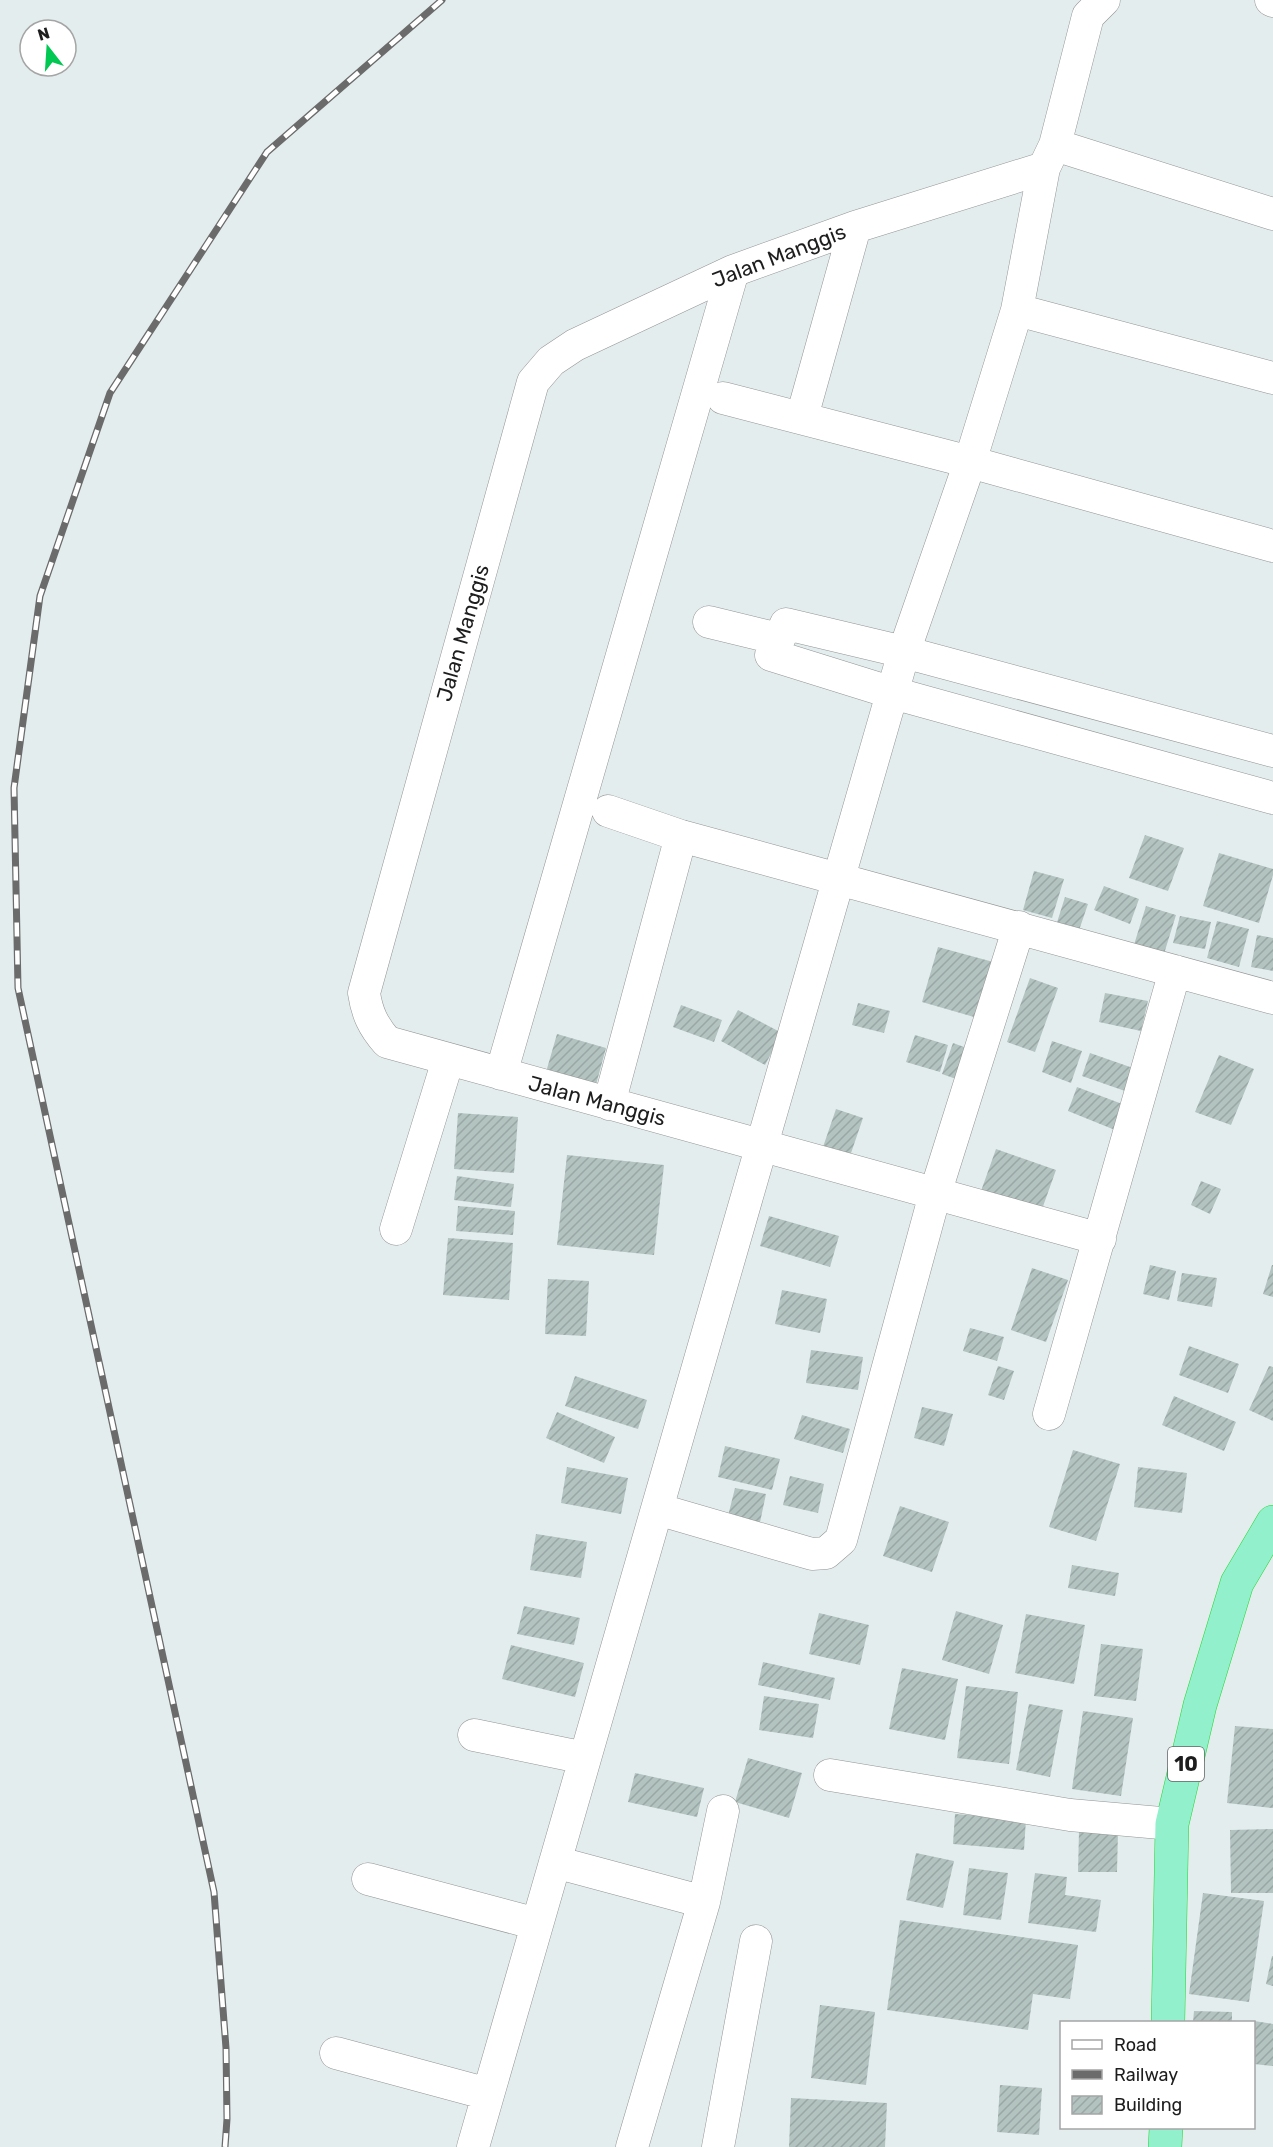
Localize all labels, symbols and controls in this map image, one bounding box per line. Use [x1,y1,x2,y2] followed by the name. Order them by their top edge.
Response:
[18,18,78,78] north arrow
[35,23,52,45] text: N
[708,219,849,293] street label: Jalan Manggis
[431,562,494,704] street label: Jalan Manggis
[526,1070,669,1131] street label: Jalan Manggis
[1168,1747,1204,1781] road number: 10
[1060,2021,1255,2129] legend
[1114,2034,1157,2056] text: Road
[1114,2064,1178,2086] text: Railway
[1114,2094,1182,2116] text: Building

